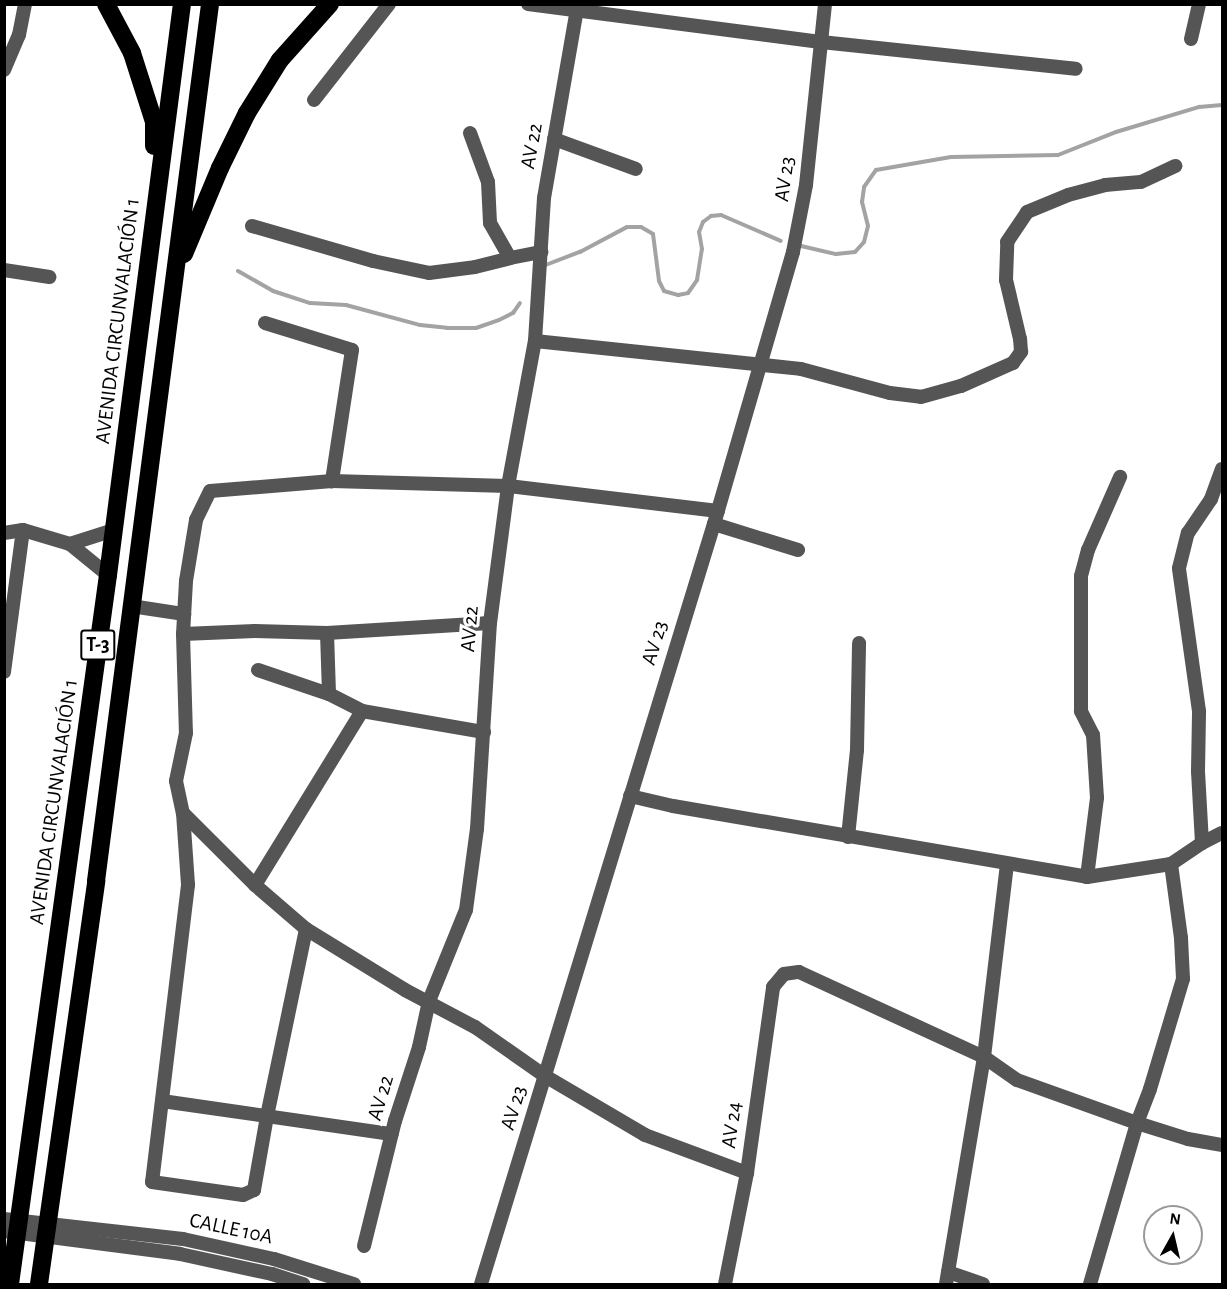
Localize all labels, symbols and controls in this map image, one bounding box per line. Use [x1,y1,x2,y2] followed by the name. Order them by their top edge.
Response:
[516,121,548,171] street label: AV 22
[769,155,801,203] street label: AV 23
[90,197,146,445] street label: AVENIDA CIRCUNVALACIÓN 1
[455,605,485,653] street label: AV 22
[636,618,674,668] street label: AV 23
[80,628,116,662] road number: T-3
[24,678,84,926] street label: AVENIDA CIRCUNVALACIÓN 1
[362,1072,400,1124] street label: AV 22
[495,1083,533,1133] street label: AV 23
[716,1100,748,1150] street label: AV 24
[1143,1205,1203,1265] north arrow
[187,1208,275,1250] street label: CALLE 10A
[1169,1210,1182,1228] text: N

